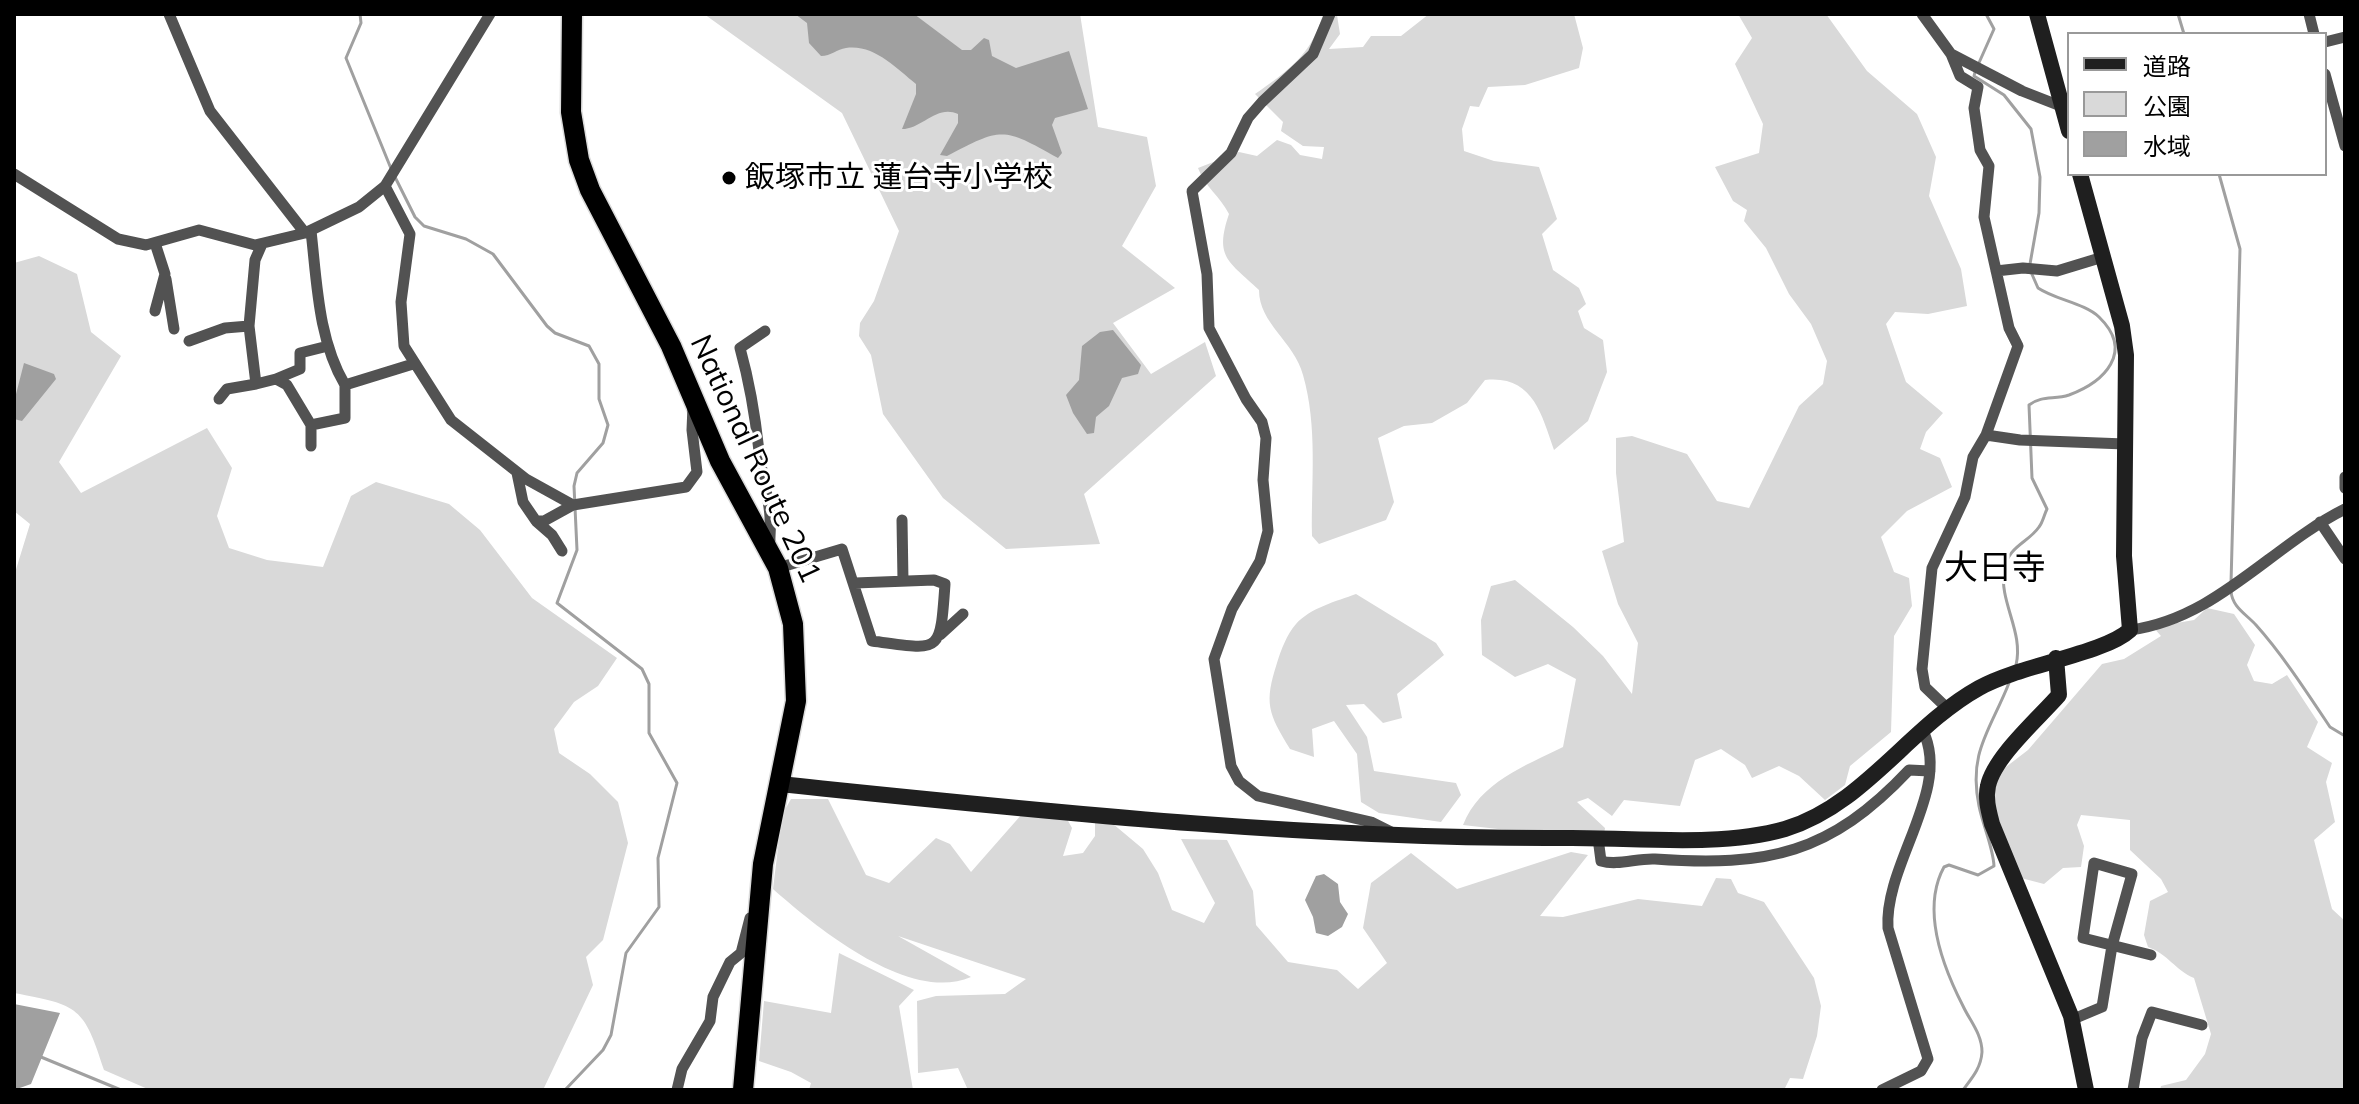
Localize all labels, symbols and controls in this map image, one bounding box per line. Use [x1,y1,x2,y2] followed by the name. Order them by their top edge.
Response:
[2067,32,2327,176] legend
[2143,51,2191,81] text: 道路
[2143,91,2191,121] text: 公園
[2143,131,2191,161] text: 水域
[745,160,1053,196] place label: 飯塚市立 蓮台寺小学校
[720,169,738,187] marker: 飯塚市立 蓮台寺小学校
[682,329,828,589] street label: National Route 201
[1944,549,2046,589] district label: 大日寺

